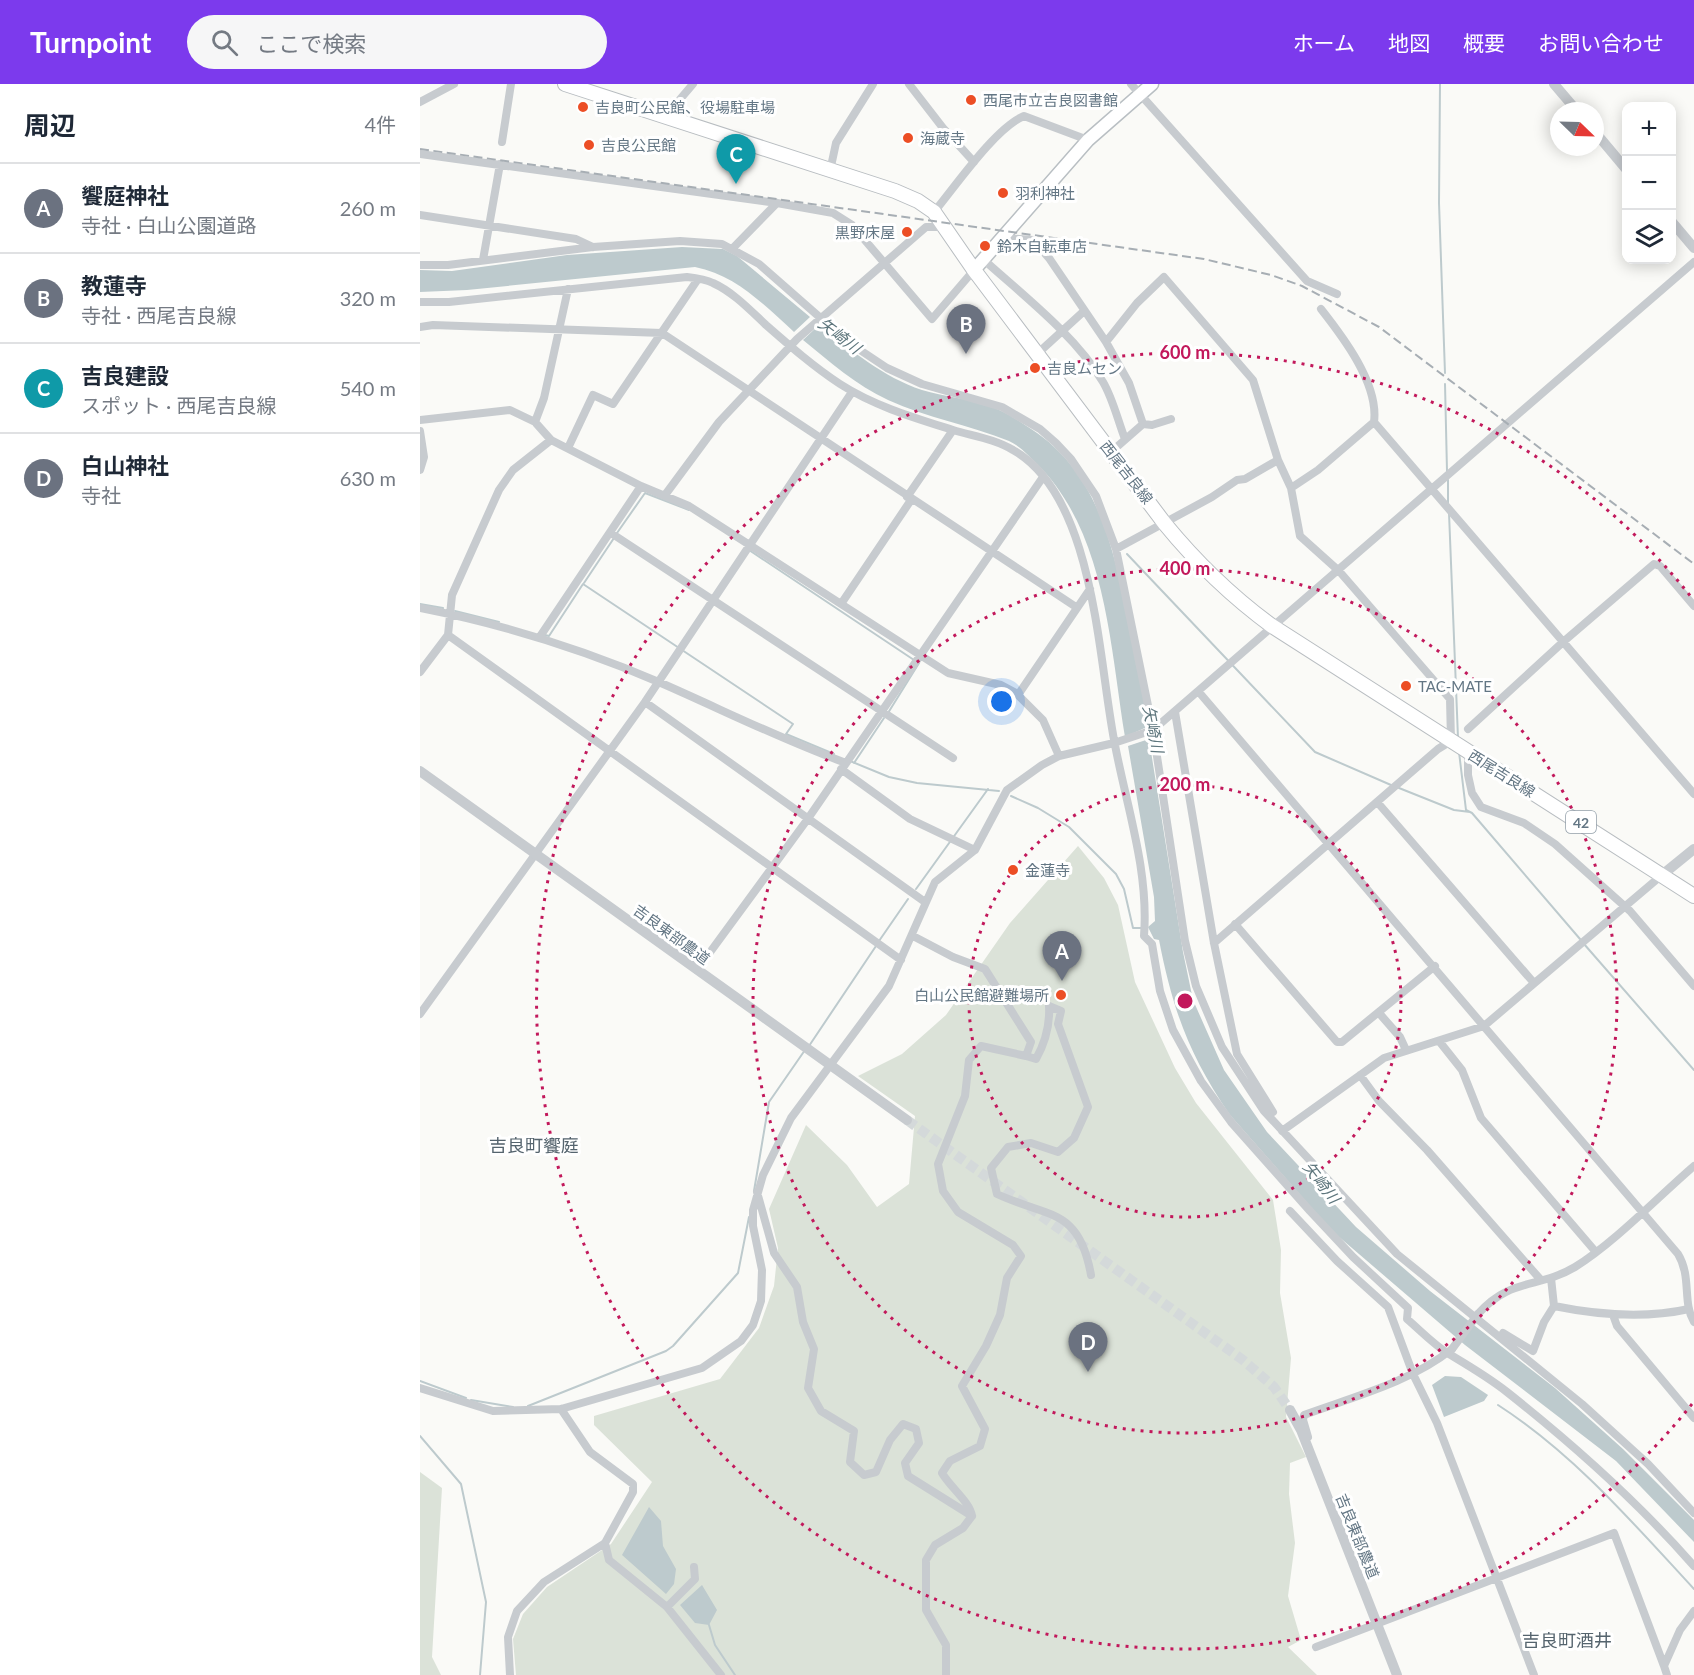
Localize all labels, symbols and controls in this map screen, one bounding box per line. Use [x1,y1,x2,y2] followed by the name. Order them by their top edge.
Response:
[187,15,607,69] search box
[30,25,151,59] text: Turnpoint
[208,26,241,59] icon: search
[256,30,366,57] text: ここで検索
[1293,30,1355,55] text: ホーム
[1388,30,1430,55] text: 地図
[1463,30,1505,55] text: 概要
[1538,30,1664,55] text: お問い合わせ
[983,91,1118,109] place label: 西尾市立吉良図書館
[964,93,978,107] marker: 西尾市立吉良図書館
[595,98,775,116] place label: 吉良町公民館、役場駐車場
[576,100,590,114] marker: 吉良町公民館、役場駐車場
[1550,102,1604,156] north arrow
[1622,102,1676,264] map controls
[1622,102,1676,156] button: +
[24,109,76,141] text: 周辺
[364,112,396,136] text: 4件
[920,129,965,147] place label: 海蔵寺
[901,131,915,145] marker: 海蔵寺
[716,135,756,184] pin: C
[601,136,676,154] place label: 吉良公民館
[582,138,596,152] marker: 吉良公民館
[1622,156,1676,210] button: −
[81,182,169,209] text: 饗庭神社
[1015,184,1075,202] place label: 羽利神社
[996,186,1010,200] marker: 羽利神社
[37,196,50,220] text: A
[340,196,396,220] text: 260 m
[1622,210,1676,264] button: layers
[81,213,256,237] text: 寺社 · 白山公園道路
[835,223,895,241] place label: 黒野床屋
[900,225,914,239] marker: 黒野床屋
[997,237,1087,255] place label: 鈴木自転車店
[978,239,992,253] marker: 鈴木自転車店
[81,272,147,299] text: 教蓮寺
[37,286,50,310] text: B
[340,286,396,310] text: 320 m
[81,303,236,327] text: 寺社 · 西尾吉良線
[946,304,986,354] pin: B
[815,313,866,358] water label: 矢崎川
[1160,341,1210,363] text: 600 m
[1047,359,1122,377] place label: 吉良ムセン
[1028,361,1042,375] marker: 吉良ムセン
[81,362,169,389] text: 吉良建設
[37,376,50,400] text: C
[340,376,396,400] text: 540 m
[81,393,276,417] text: スポット · 西尾吉良線
[1097,437,1157,507] street label: 西尾吉良線
[81,452,169,479] text: 白山神社
[36,466,51,490] text: D
[340,466,396,490] text: 630 m
[81,483,121,507] text: 寺社
[1160,557,1210,579] text: 400 m
[1418,677,1492,695] place label: TAC-MATE
[1399,679,1413,693] marker: TAC-MATE
[987,687,1016,716] your location
[1140,704,1168,756] water label: 矢崎川
[1465,745,1539,801] street label: 西尾吉良線
[1160,773,1210,795] text: 200 m
[1566,811,1596,833] road number: 42
[1025,861,1070,879] place label: 金蓮寺
[1006,863,1020,877] marker: 金蓮寺
[630,900,714,968] street label: 吉良東部農道
[1042,932,1082,981] pin: A
[914,986,1049,1004] place label: 白山公民館避難場所
[1054,988,1068,1002] marker: 白山公民館避難場所
[1175,991,1195,1011] centre of rings
[489,1134,579,1156] district label: 吉良町饗庭
[1300,1157,1345,1208] water label: 矢崎川
[1068,1322,1108,1372] pin: D
[1333,1491,1383,1581] street label: 吉良東部農道
[1522,1629,1612,1651] district label: 吉良町酒井

